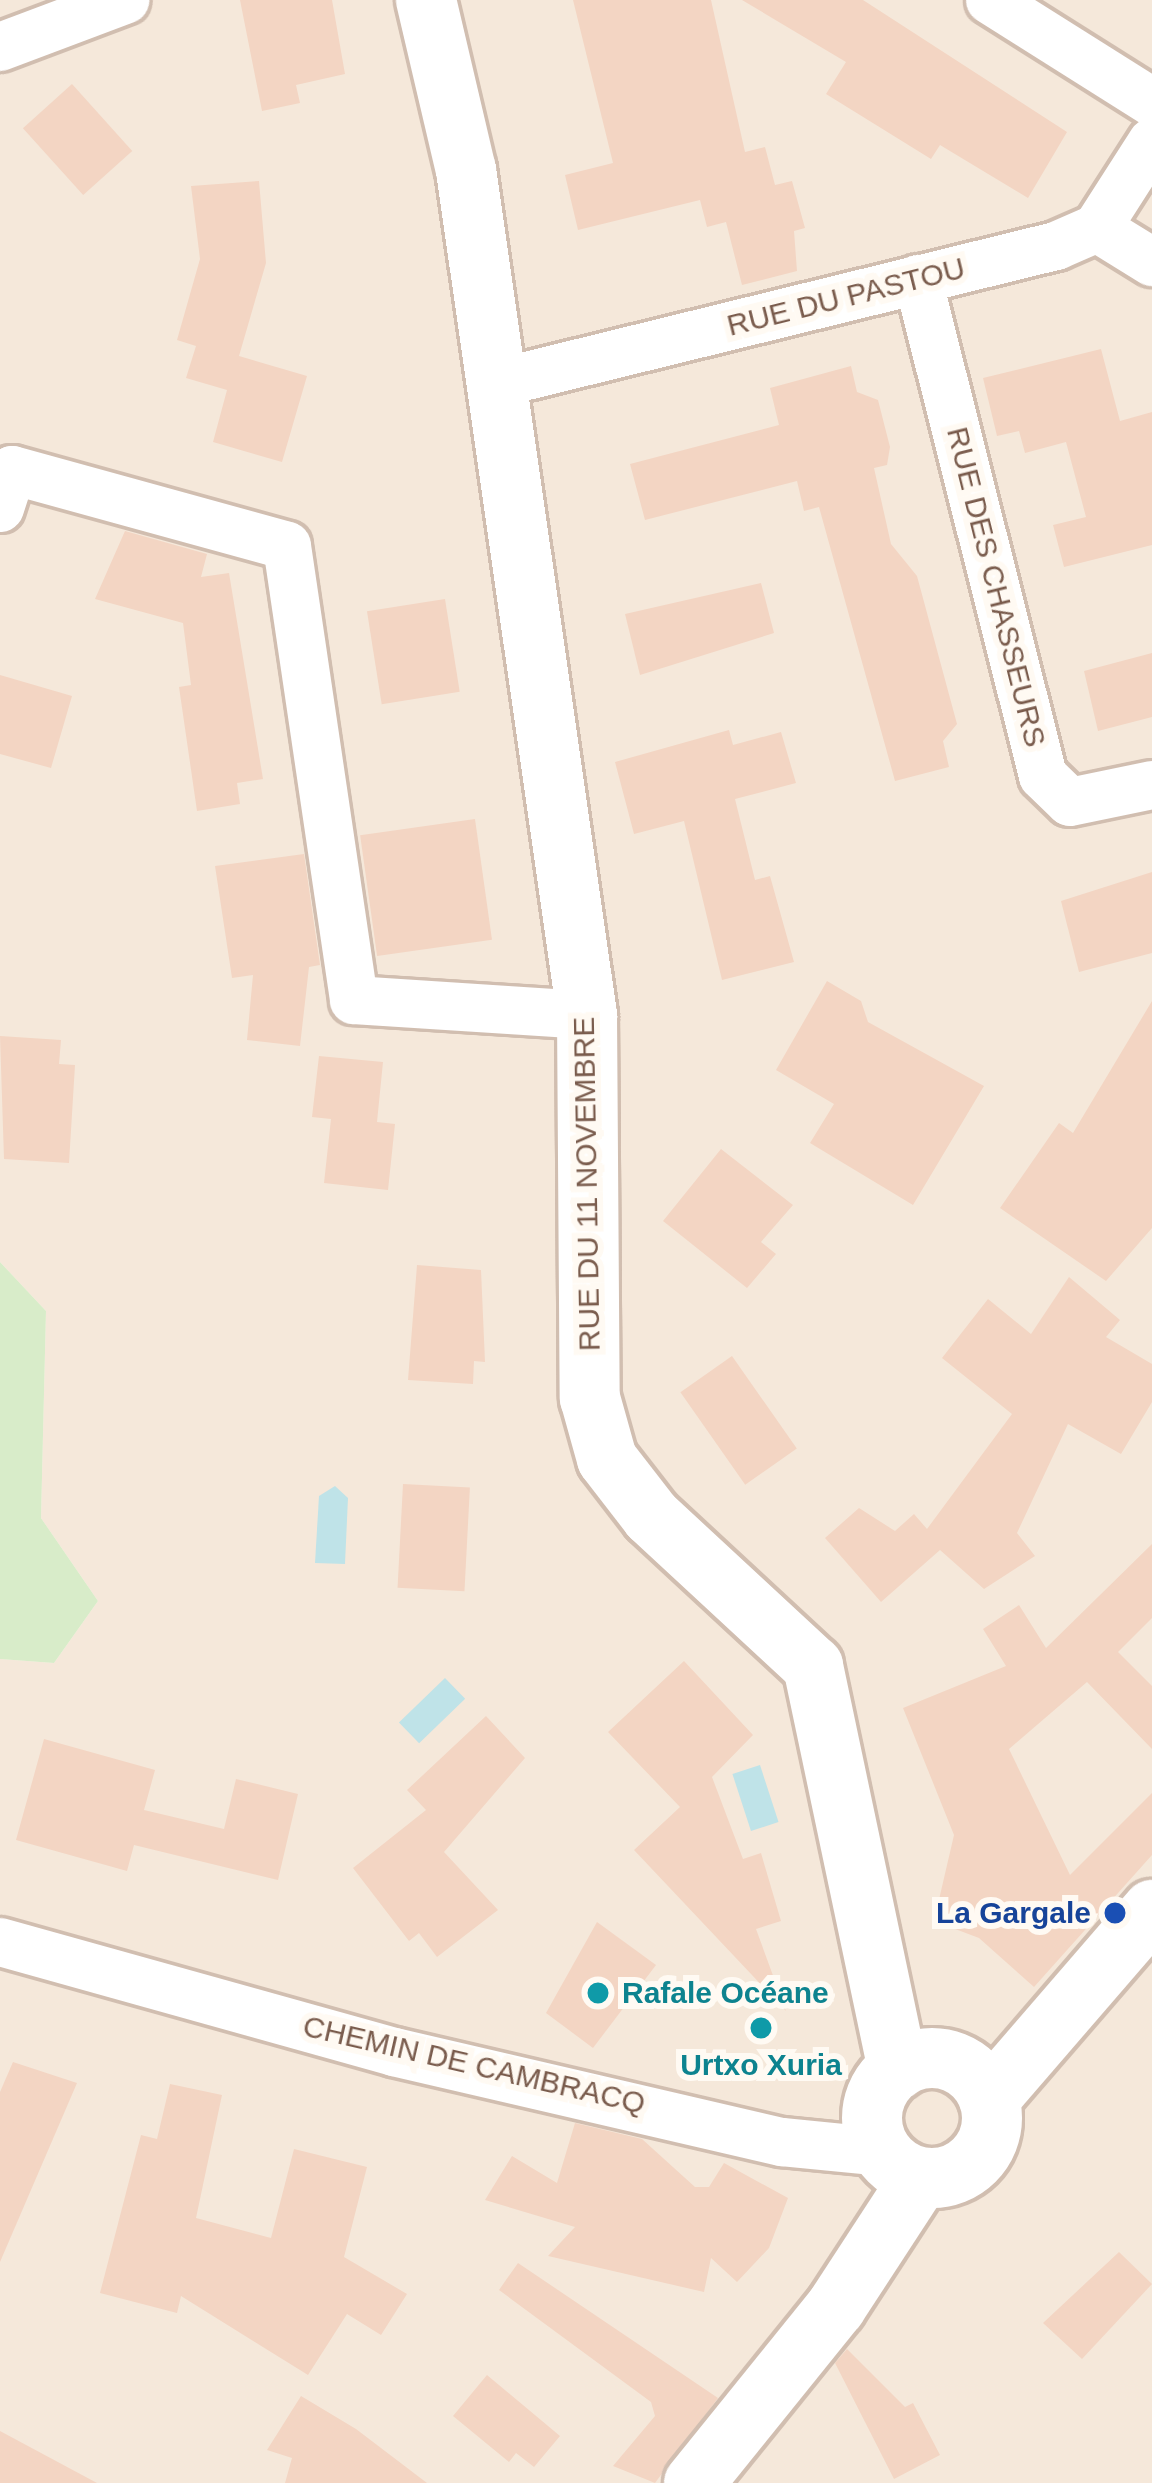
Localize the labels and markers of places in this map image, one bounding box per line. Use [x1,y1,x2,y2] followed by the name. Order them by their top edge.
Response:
[936,1895,1091,1931] place label: La Gargale
[1102,1900,1128,1926] marker: La Gargale
[622,1975,829,2011] place label: Rafale Océane
[585,1980,611,2006] marker: Rafale Océane
[748,2015,774,2041] marker: Urtxo Xuria
[680,2047,842,2083] place label: Urtxo Xuria

